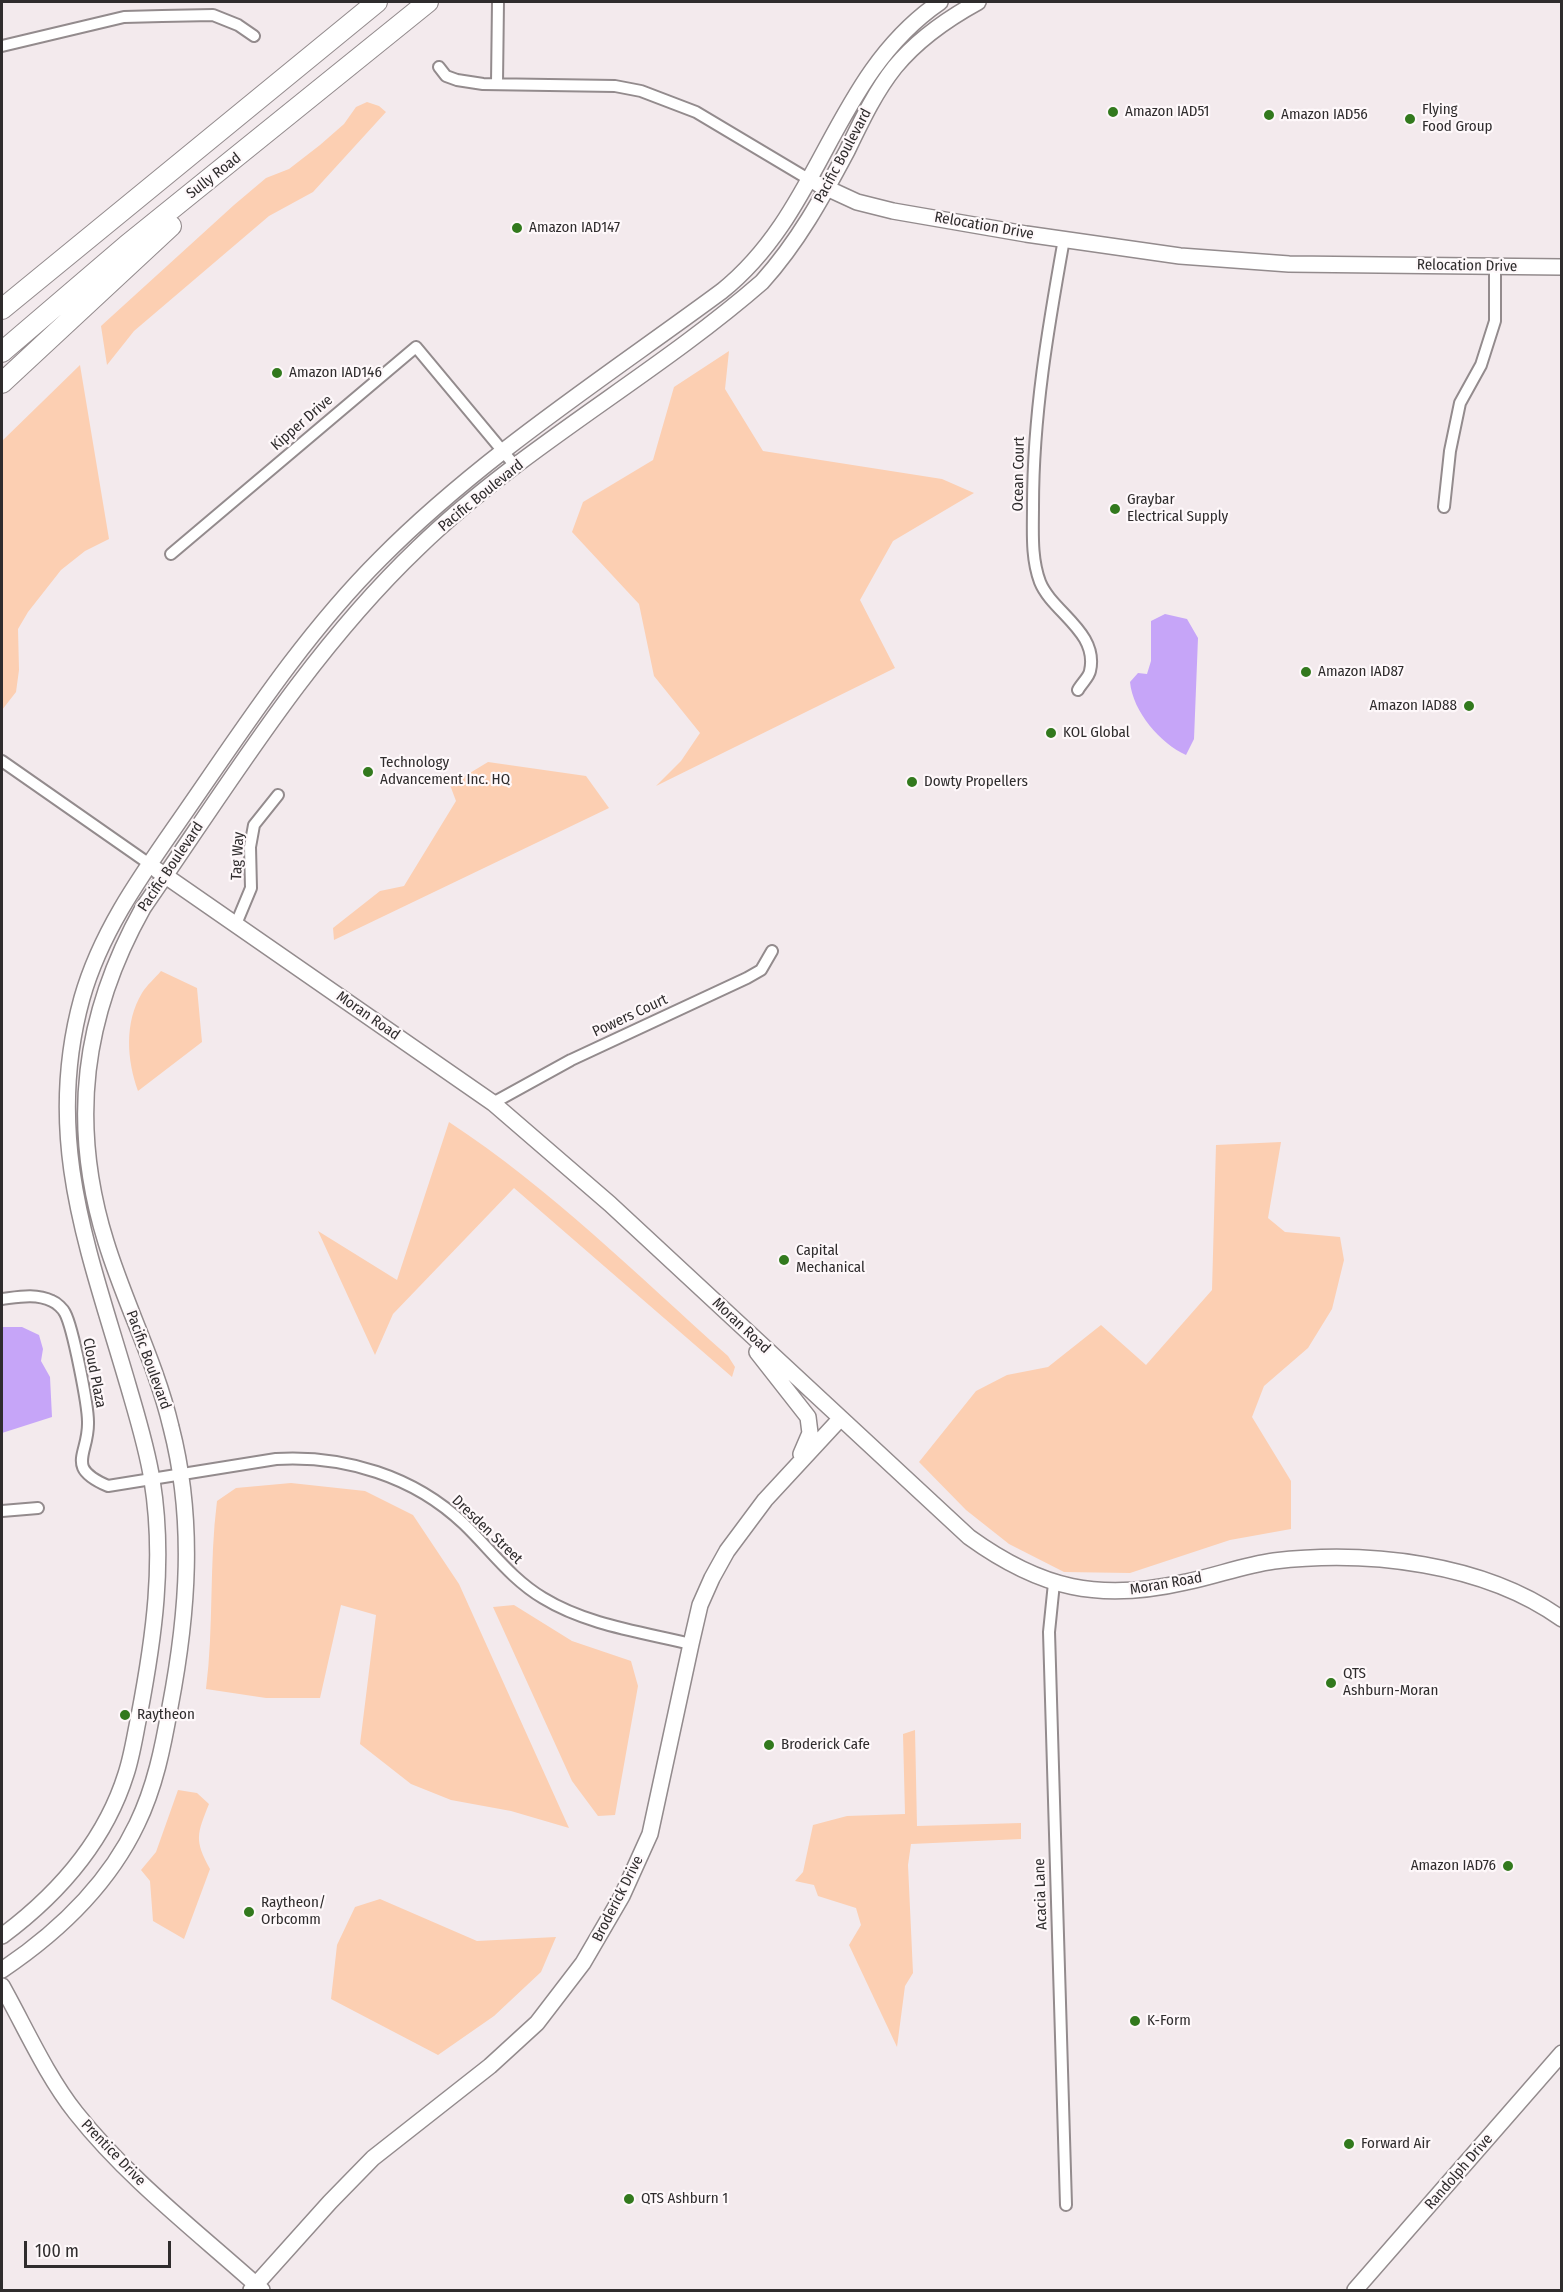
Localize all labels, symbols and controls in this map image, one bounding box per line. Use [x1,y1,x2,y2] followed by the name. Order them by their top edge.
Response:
[1422,101,1493,136] place label: Flying Food Group
[1125,103,1209,121] place label: Amazon IAD51
[1106,105,1120,119] marker: Amazon IAD51
[811,106,875,206] street label: Pacific Boulevard
[1281,106,1368,124] place label: Amazon IAD56
[1262,108,1276,122] marker: Amazon IAD56
[1403,112,1417,126] marker: Flying Food Group
[183,149,245,203] street label: Sully Road
[933,208,1035,244] street label: Relocation Drive
[529,219,620,237] place label: Amazon IAD147
[510,221,524,235] marker: Amazon IAD147
[1417,256,1517,276] street label: Relocation Drive
[289,364,382,382] place label: Amazon IAD146
[270,366,284,380] marker: Amazon IAD146
[268,391,336,455] street label: Kipper Drive
[1009,436,1029,512] street label: Ocean Court
[435,456,527,536] street label: Pacific Boulevard
[1127,491,1228,526] place label: Graybar Electrical Supply
[1108,502,1122,516] marker: Graybar Electrical Supply
[1318,663,1404,681] place label: Amazon IAD87
[1299,665,1313,679] marker: Amazon IAD87
[1370,697,1457,715] place label: Amazon IAD88
[1462,699,1476,713] marker: Amazon IAD88
[1063,724,1130,742] place label: KOL Global
[1044,726,1058,740] marker: KOL Global
[380,754,510,789] place label: Technology Advancement Inc. HQ
[361,765,375,779] marker: Technology Advancement Inc. HQ
[924,773,1028,791] place label: Dowty Propellers
[905,775,919,789] marker: Dowty Propellers
[134,819,208,915] street label: Pacific Boulevard
[228,831,248,881] street label: Tag Way
[333,988,403,1044] street label: Moran Road
[590,991,670,1041] street label: Powers Court
[796,1242,865,1277] place label: Capital Mechanical
[777,1253,791,1267] marker: Capital Mechanical
[708,1294,774,1358] street label: Moran Road
[122,1308,174,1412] street label: Pacific Boulevard
[78,1337,110,1409] street label: Cloud Plaza
[448,1492,526,1568] street label: Dresden Street
[1128,1569,1204,1599] street label: Moran Road
[1343,1665,1438,1700] place label: QTS Ashburn-Moran
[1324,1676,1338,1690] marker: QTS Ashburn-Moran
[137,1706,195,1724] place label: Raytheon
[118,1708,132,1722] marker: Raytheon
[781,1736,870,1754] place label: Broderick Cafe
[762,1738,776,1752] marker: Broderick Cafe
[589,1853,647,1945] street label: Broderick Drive
[1411,1857,1496,1875] place label: Amazon IAD76
[1031,1858,1051,1930] street label: Acacia Lane
[1501,1859,1515,1873] marker: Amazon IAD76
[261,1894,326,1929] place label: Raytheon/ Orbcomm
[242,1905,256,1919] marker: Raytheon/ Orbcomm
[1147,2012,1191,2030] place label: K-Form
[1128,2014,1142,2028] marker: K-Form
[77,2116,149,2190] street label: Prentice Drive
[1421,2130,1497,2214] street label: Randolph Drive
[1361,2135,1430,2153] place label: Forward Air
[1342,2137,1356,2151] marker: Forward Air
[641,2190,728,2208] place label: QTS Ashburn 1
[622,2192,636,2206] marker: QTS Ashburn 1
[27,2229,174,2267] scale bar
[35,2240,79,2262] text: 100 m

